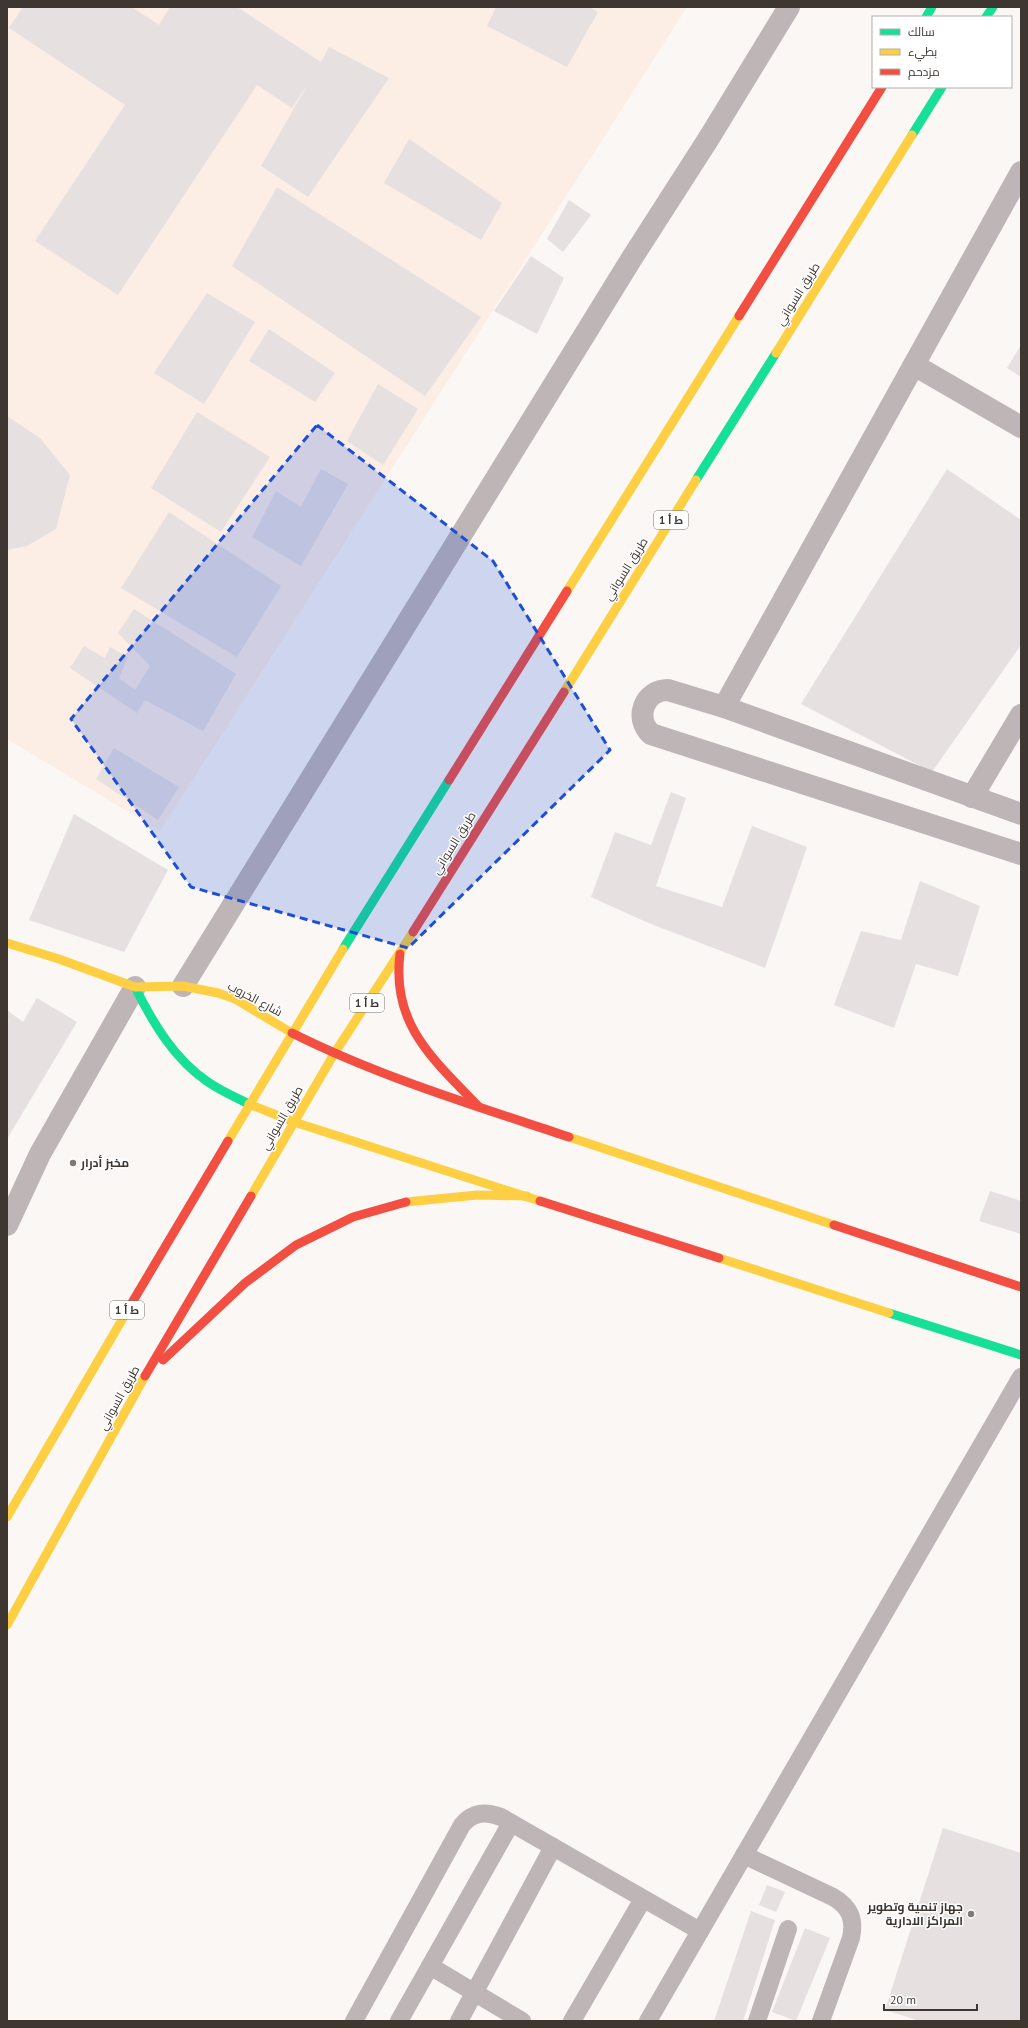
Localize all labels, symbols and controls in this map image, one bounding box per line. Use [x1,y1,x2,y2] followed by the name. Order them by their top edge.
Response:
[872,16,1012,88] legend
[908,24,935,39] text: سالك
[908,44,937,62] text: بطيء
[908,64,940,80] text: مزدحم
[772,259,825,330] street label: طريق السواني
[654,511,688,529] road number: ط أ 1
[600,534,653,605] street label: طريق السواني
[428,808,481,879] street label: طريق السواني
[225,978,285,1020] street label: شارع الخروب
[350,994,384,1012] road number: ط أ 1
[257,1083,309,1154] street label: طريق السواني
[80,1155,129,1171] place label: مخبز أدرار
[68,1158,78,1168] marker: مخبز أدرار
[110,1301,144,1319] road number: ط أ 1
[95,1363,145,1434] street label: طريق السواني
[866,1899,963,1929] place label: جهاز تنمية وتطوير المراكز الادارية
[966,1909,976,1919] marker: جهاز تنمية وتطوير المراكز الادارية
[884,1986,977,2012] scale bar
[890,1992,916,2007] text: 20 m

